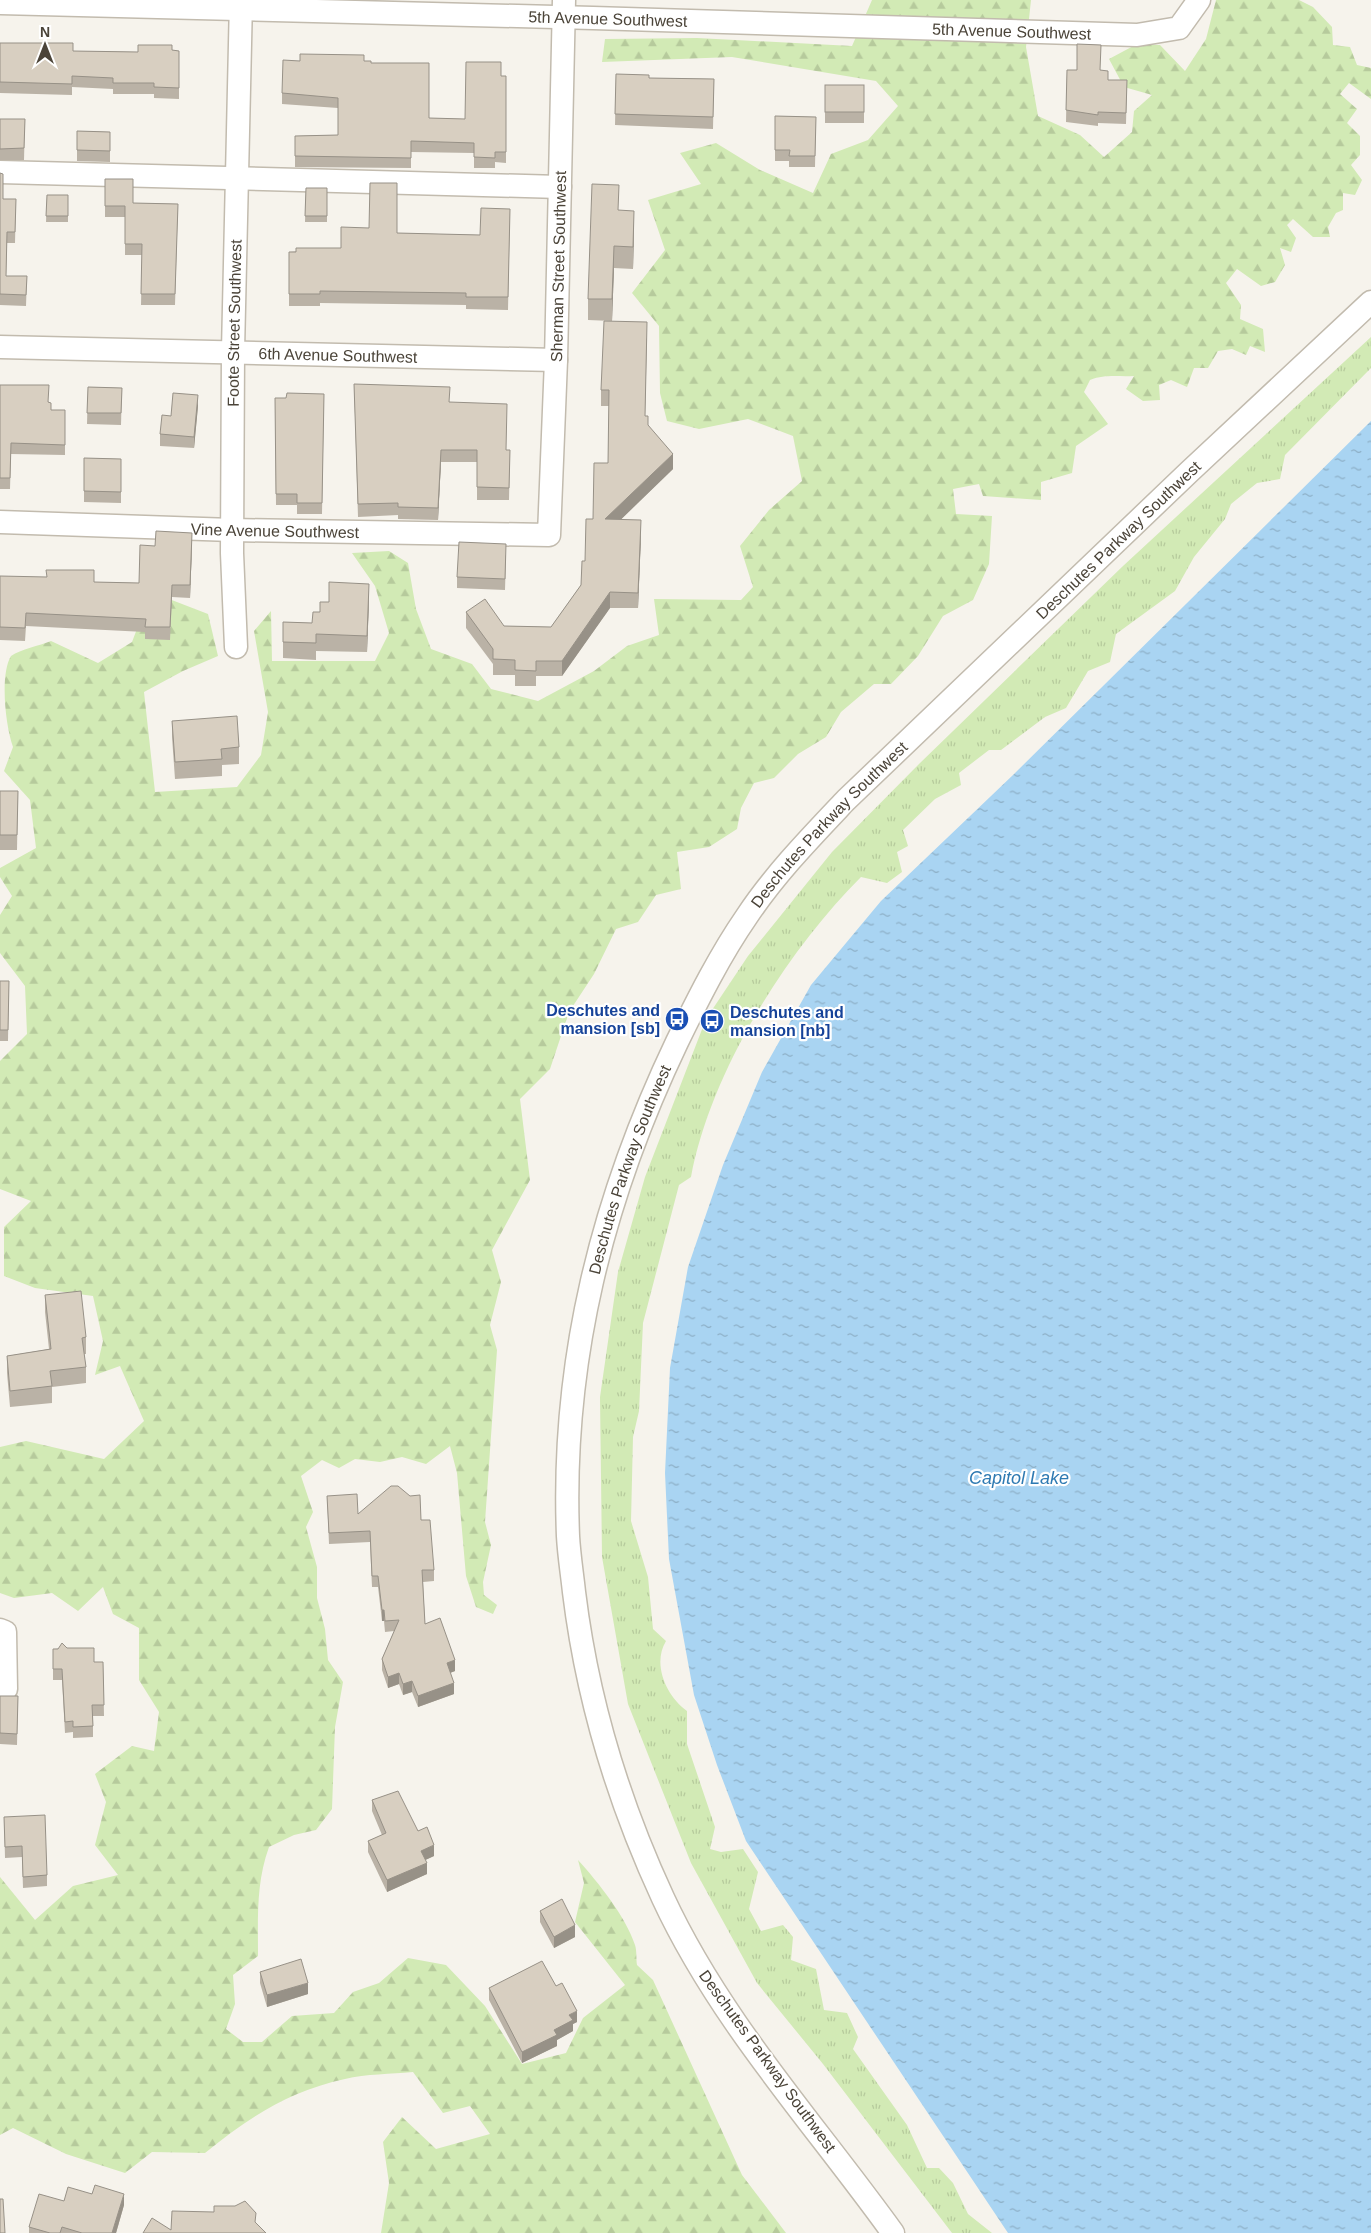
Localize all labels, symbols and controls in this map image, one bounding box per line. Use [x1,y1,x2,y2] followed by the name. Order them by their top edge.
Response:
[528,8,688,30] street label: 5th Avenue Southwest
[20,20,70,70] north arrow
[932,21,1092,43] street label: 5th Avenue Southwest
[40,24,50,40] text: N
[548,170,569,362] street label: Sherman Street Southwest
[225,239,245,407] street label: Foote Street Southwest
[258,345,418,366] street label: 6th Avenue Southwest
[1033,457,1205,623] street label: Deschutes Parkway Southwest
[190,521,360,541] street label: Vine Avenue Southwest
[748,738,911,911] street label: Deschutes Parkway Southwest
[546,1002,660,1037] place label: Deschutes and mansion [sb]
[730,1004,844,1039] place label: Deschutes and mansion [nb]
[664,1006,690,1032] bus stop icon: Deschutes and mansion [sb]
[699,1008,725,1034] bus stop icon: Deschutes and mansion [nb]
[586,1062,674,1276] street label: Deschutes Parkway Southwest
[969,1468,1069,1488] water label: Capitol Lake
[696,1967,840,2156] street label: Deschutes Parkway Southwest

